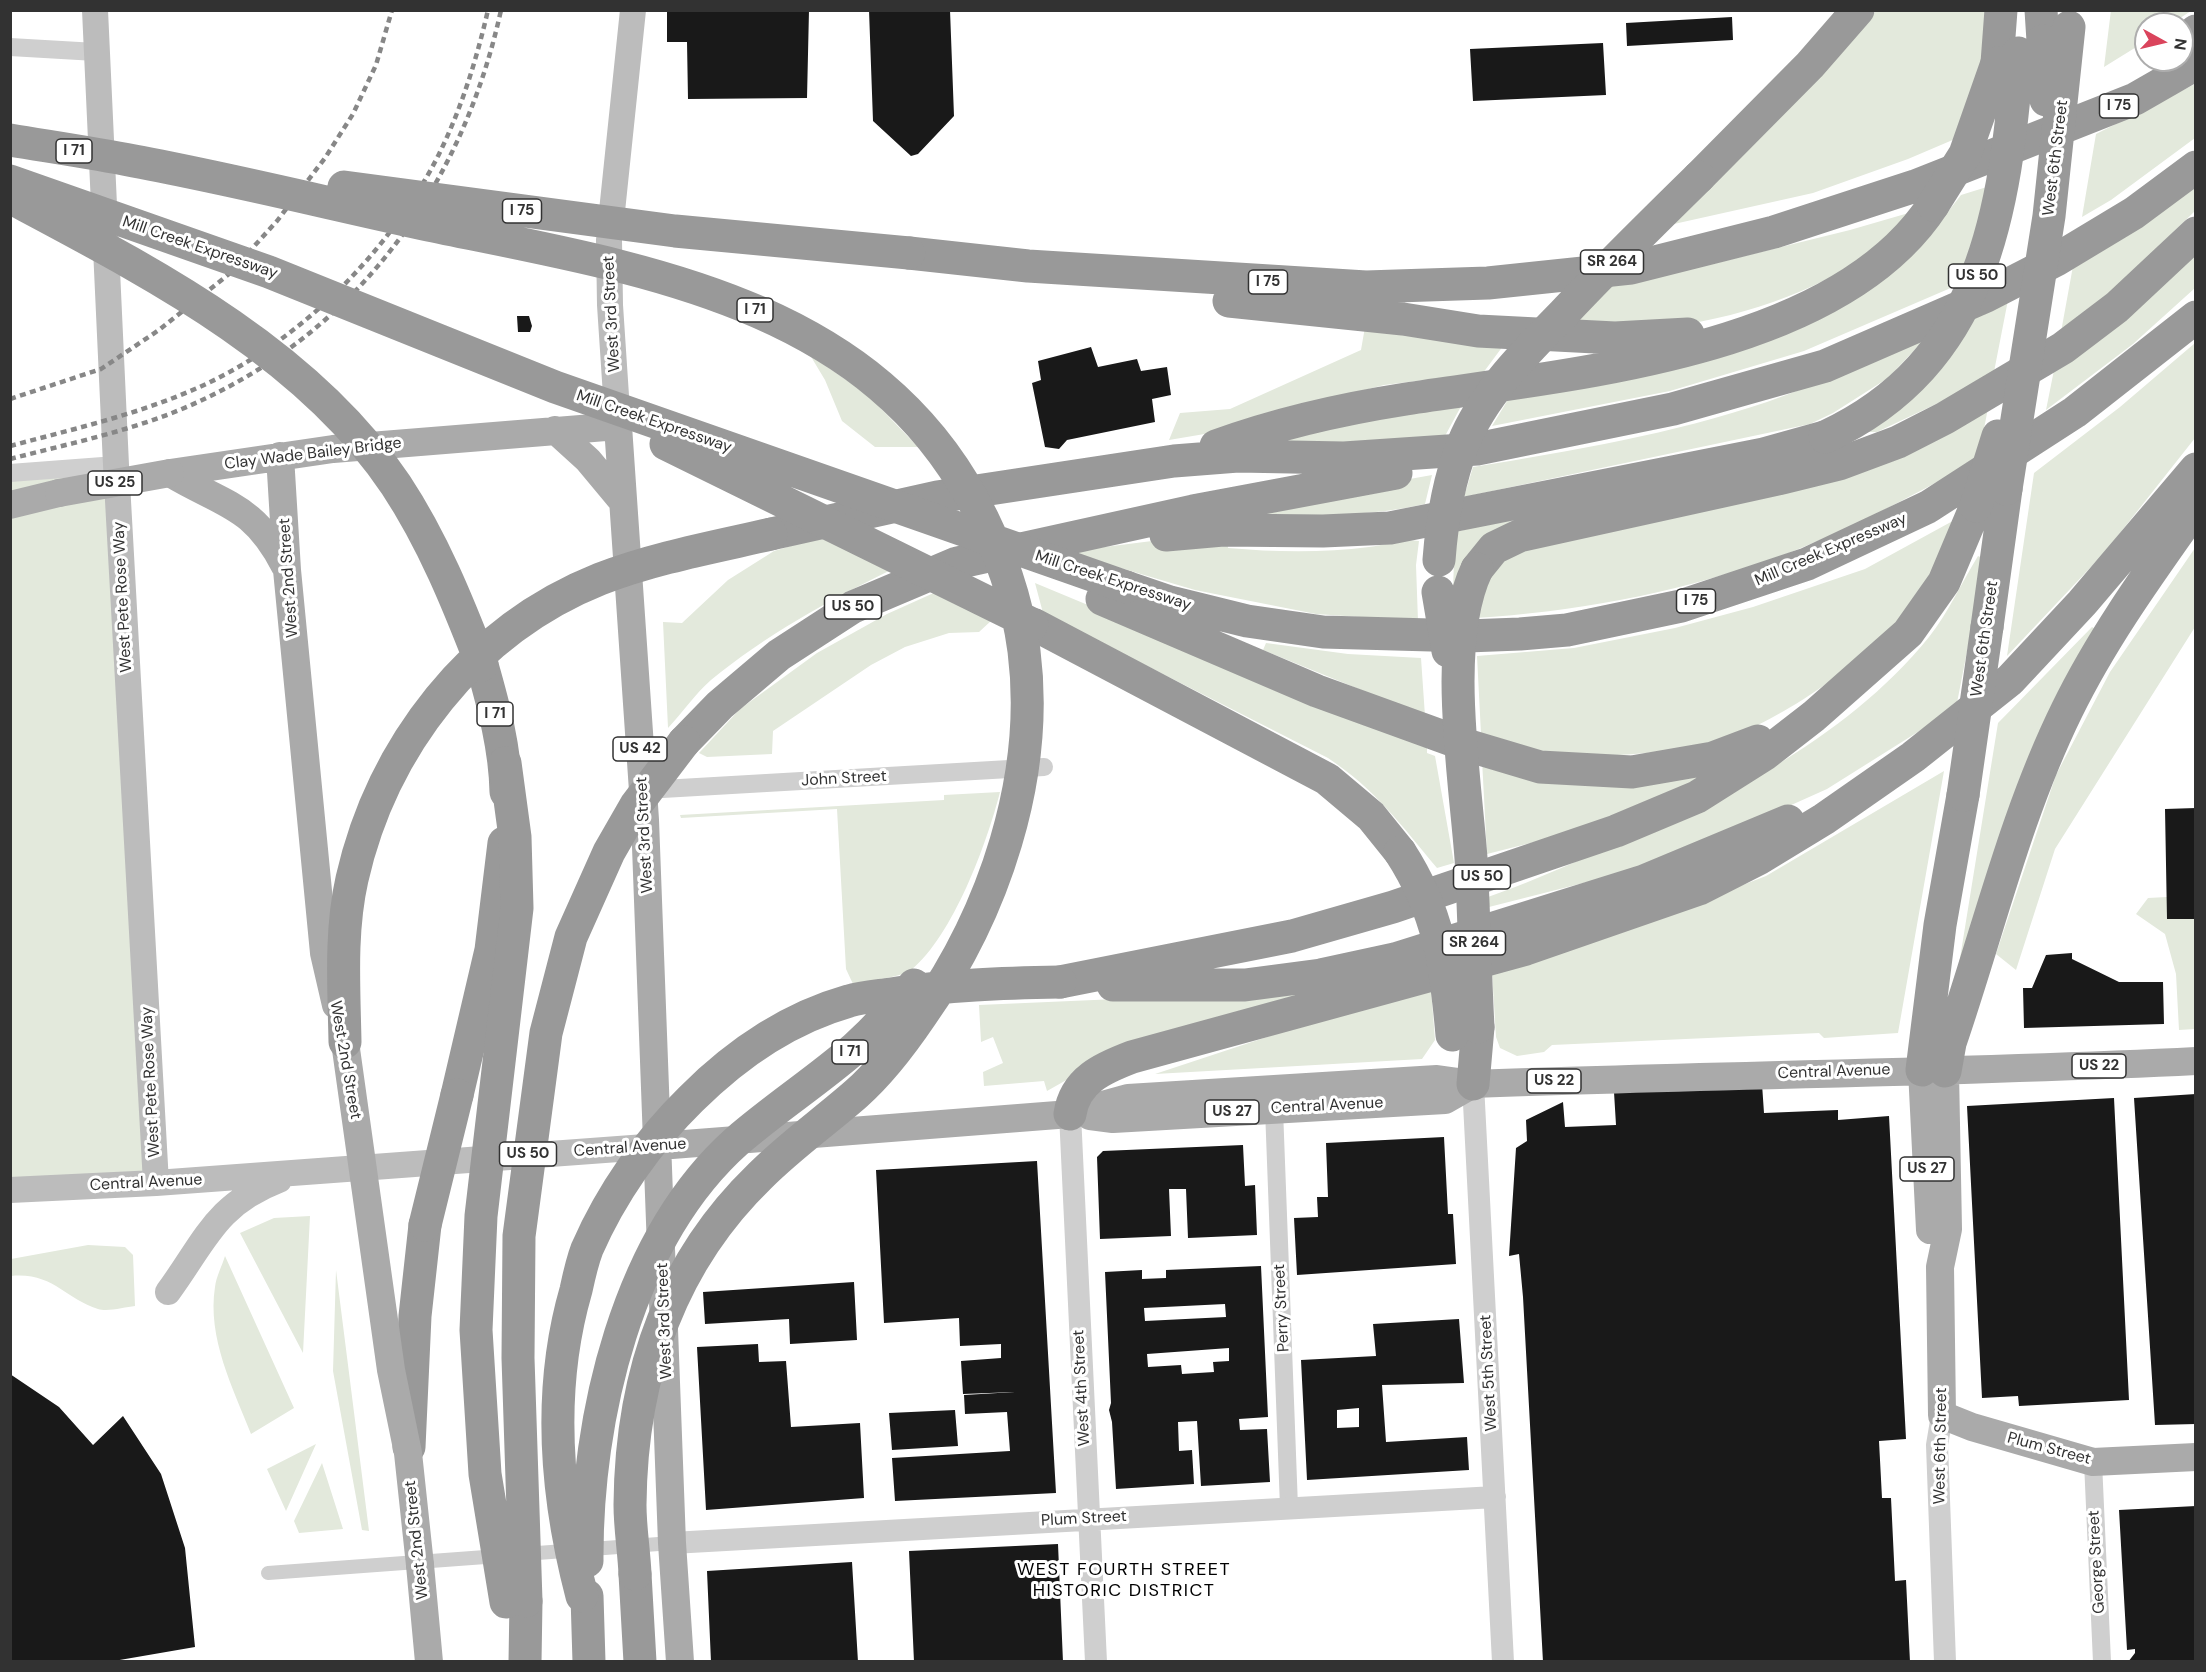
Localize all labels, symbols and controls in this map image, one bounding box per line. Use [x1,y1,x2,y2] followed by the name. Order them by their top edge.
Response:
[2134,12,2194,72] north arrow
[2169,37,2192,52] text: N
[2100,94,2138,118] road number: I 75
[2039,99,2073,217] street label: West 6th Street
[56,139,92,163] road number: I 71
[502,199,542,223] road number: I 75
[120,212,280,284] street label: Mill Creek Expressway
[1580,250,1644,274] road number: SR 264
[599,255,625,373] street label: West 3rd Street
[1948,264,2006,288] road number: US 50
[1248,270,1288,294] road number: I 75
[737,298,773,322] road number: I 71
[574,386,734,458] street label: Mill Creek Expressway
[223,434,403,474] street label: Clay Wade Bailey Bridge
[88,471,142,495] road number: US 25
[1752,509,1910,591] street label: Mill Creek Expressway
[275,517,303,639] street label: West 2nd Street
[109,521,137,673] street label: West Pete Rose Way
[1033,547,1193,615] street label: Mill Creek Expressway
[1967,580,2003,698] street label: West 6th Street
[1676,589,1716,613] road number: I 75
[824,595,882,619] road number: US 50
[477,702,513,726] road number: I 71
[613,737,667,761] road number: US 42
[801,767,887,791] street label: John Street
[632,776,658,894] street label: West 3rd Street
[1454,865,1510,889] road number: US 50
[1442,931,1506,955] road number: SR 264
[325,999,365,1121] street label: West 2nd Street
[137,1006,165,1158] street label: West Pete Rose Way
[832,1040,868,1064] road number: I 71
[2072,1054,2126,1078] road number: US 22
[1777,1060,1891,1084] street label: Central Avenue
[1527,1069,1581,1093] road number: US 22
[1270,1093,1384,1119] street label: Central Avenue
[1205,1100,1259,1124] road number: US 27
[573,1134,687,1162] street label: Central Avenue
[500,1142,556,1166] road number: US 50
[1900,1157,1954,1181] road number: US 27
[89,1170,203,1196] street label: Central Avenue
[653,1262,677,1380] street label: West 3rd Street
[1270,1263,1294,1353] street label: Perry Street
[1476,1314,1502,1432] street label: West 5th Street
[1069,1329,1095,1447] street label: West 4th Street
[1930,1387,1952,1505] street label: West 6th Street
[2005,1429,2093,1469] street label: Plum Street
[401,1479,433,1601] street label: West 2nd Street
[1041,1507,1127,1531] street label: Plum Street
[2085,1510,2109,1614] street label: George Street
[1017,1559,1231,1602] district label: WEST FOURTH STREET HISTORIC DISTRICT

